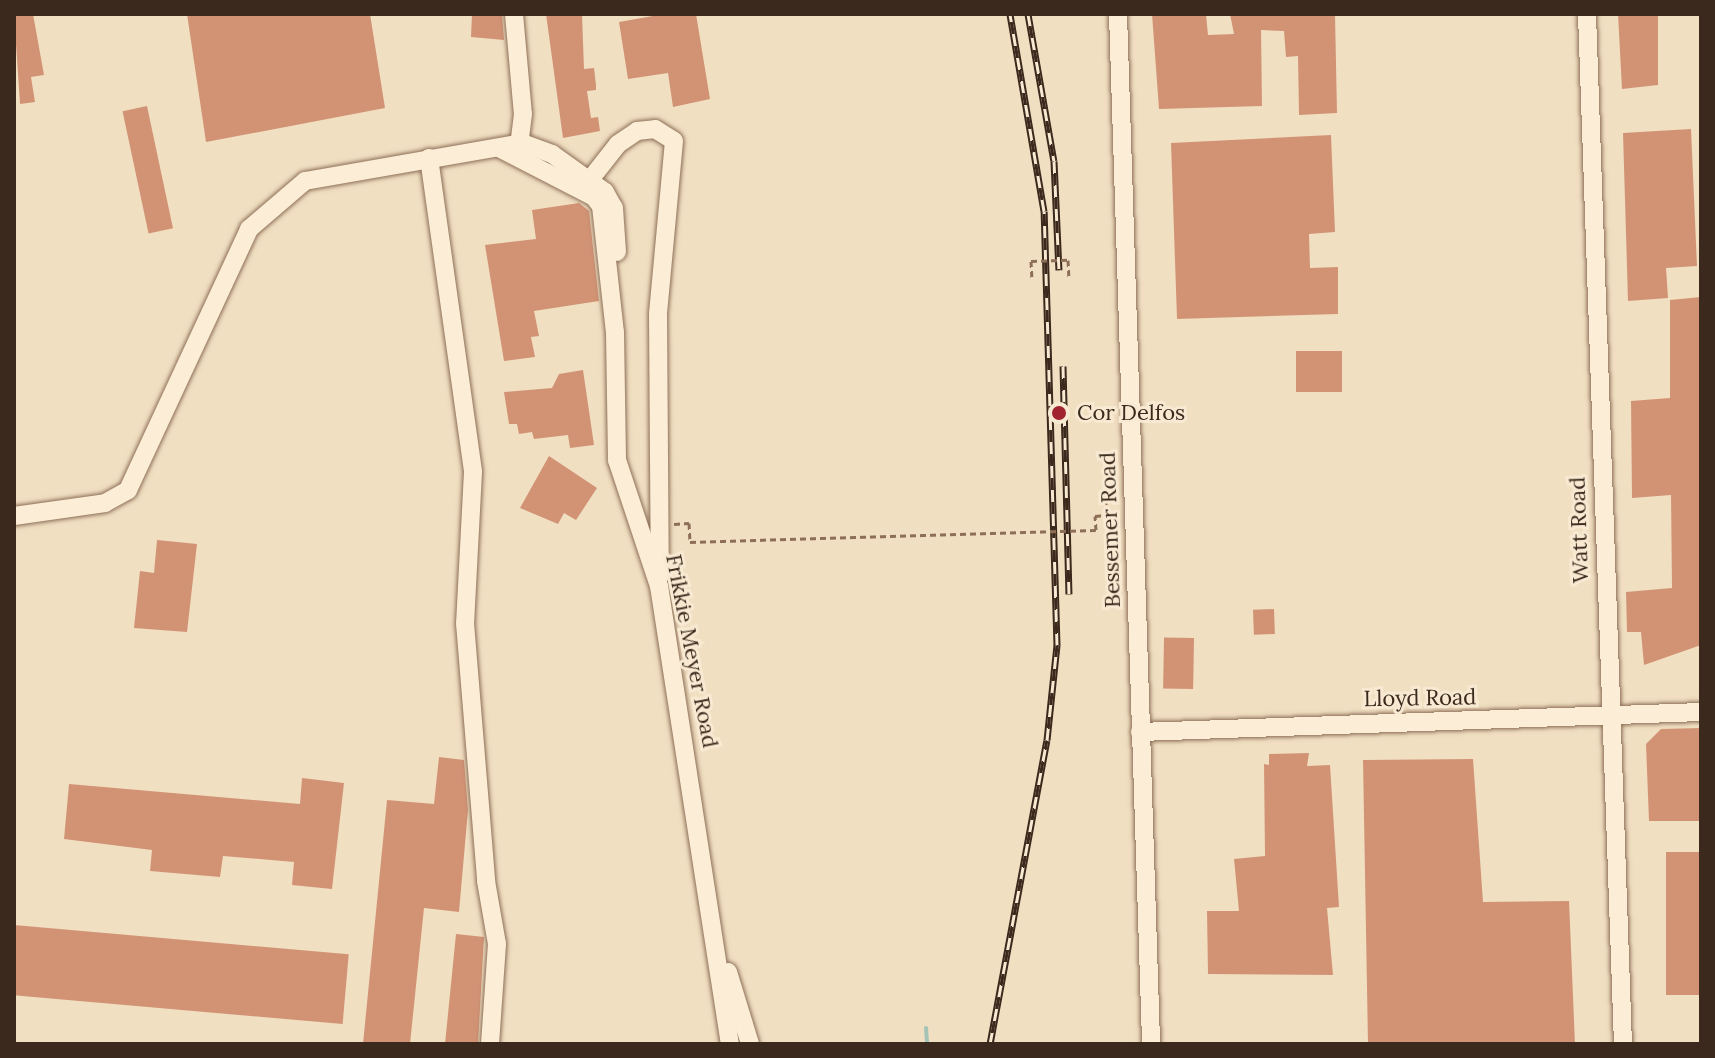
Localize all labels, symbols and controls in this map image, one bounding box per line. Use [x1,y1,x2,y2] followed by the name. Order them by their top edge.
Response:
[1077,400,1185,426] place label: Cor Delfos
[1048,402,1070,424] marker: Cor Delfos
[1094,452,1126,608] street label: Bessemer Road
[1564,476,1594,584] street label: Watt Road
[660,552,724,750] street label: Frikkie Meyer Road
[1363,684,1477,712] street label: Lloyd Road

